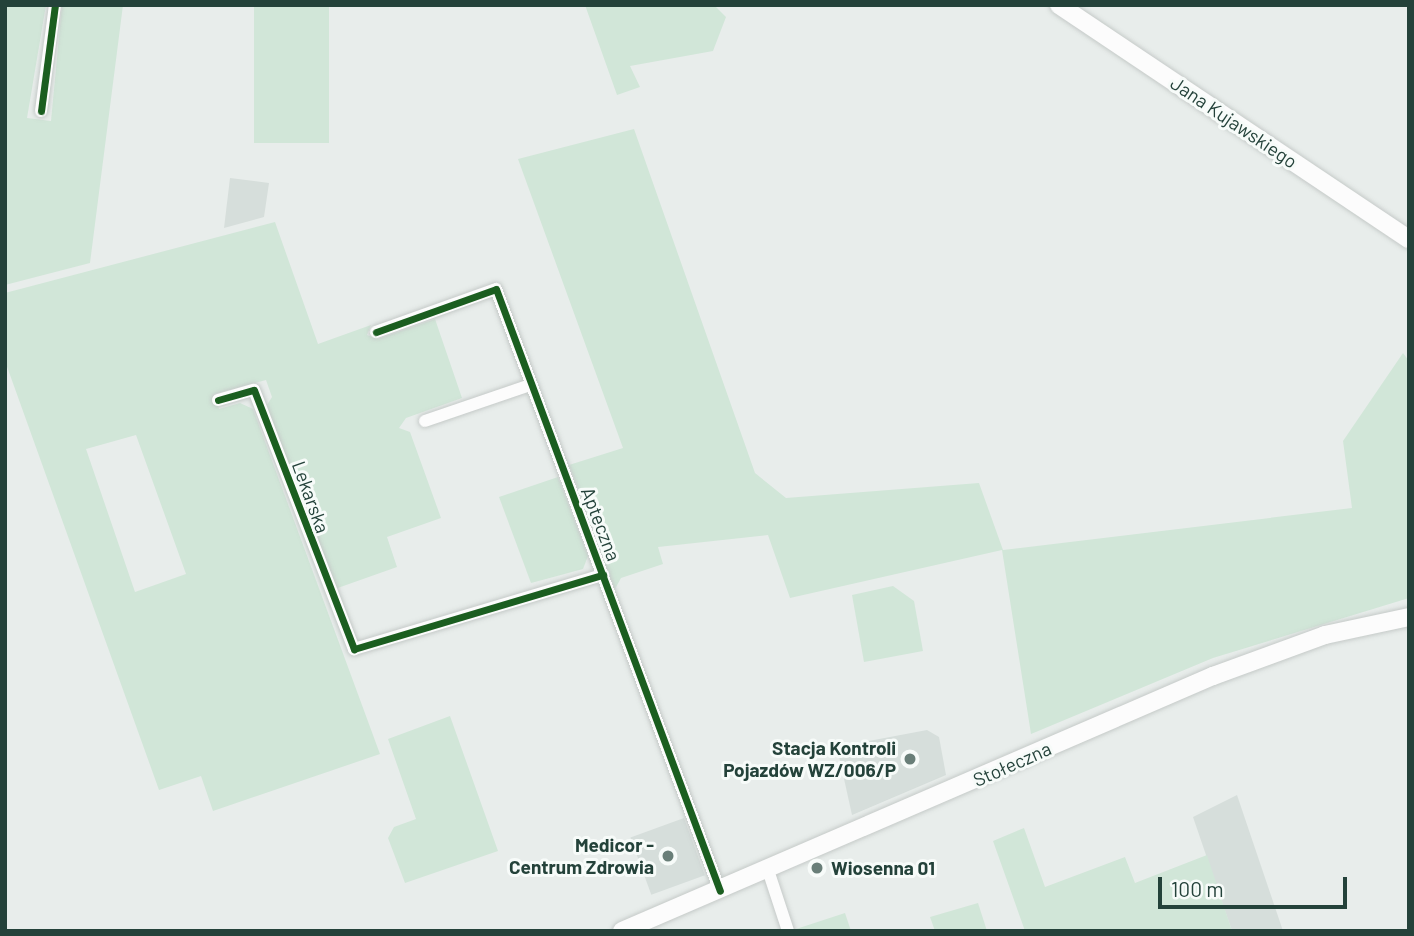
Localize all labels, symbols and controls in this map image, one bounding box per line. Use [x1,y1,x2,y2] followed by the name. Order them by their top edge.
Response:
[1166,71,1302,173] street label: Jana Kujawskiego
[287,458,335,536] street label: Lekarska
[577,484,625,564] street label: Apteczna
[723,737,896,781] place label: Stacja Kontroli Pojazdów WZ/006/P
[969,737,1055,791] street label: Stołeczna
[902,751,918,767] marker: Stacja Kontroli Pojazdów WZ/006/P
[509,834,654,878] place label: Medicor - Centrum Zdrowia
[660,848,676,864] marker: Medicor - Centrum Zdrowia
[831,857,935,879] place label: Wiosenna 01
[809,860,825,876] marker: Wiosenna 01
[1162,862,1351,906] scale bar
[1171,876,1224,901] text: 100 m

